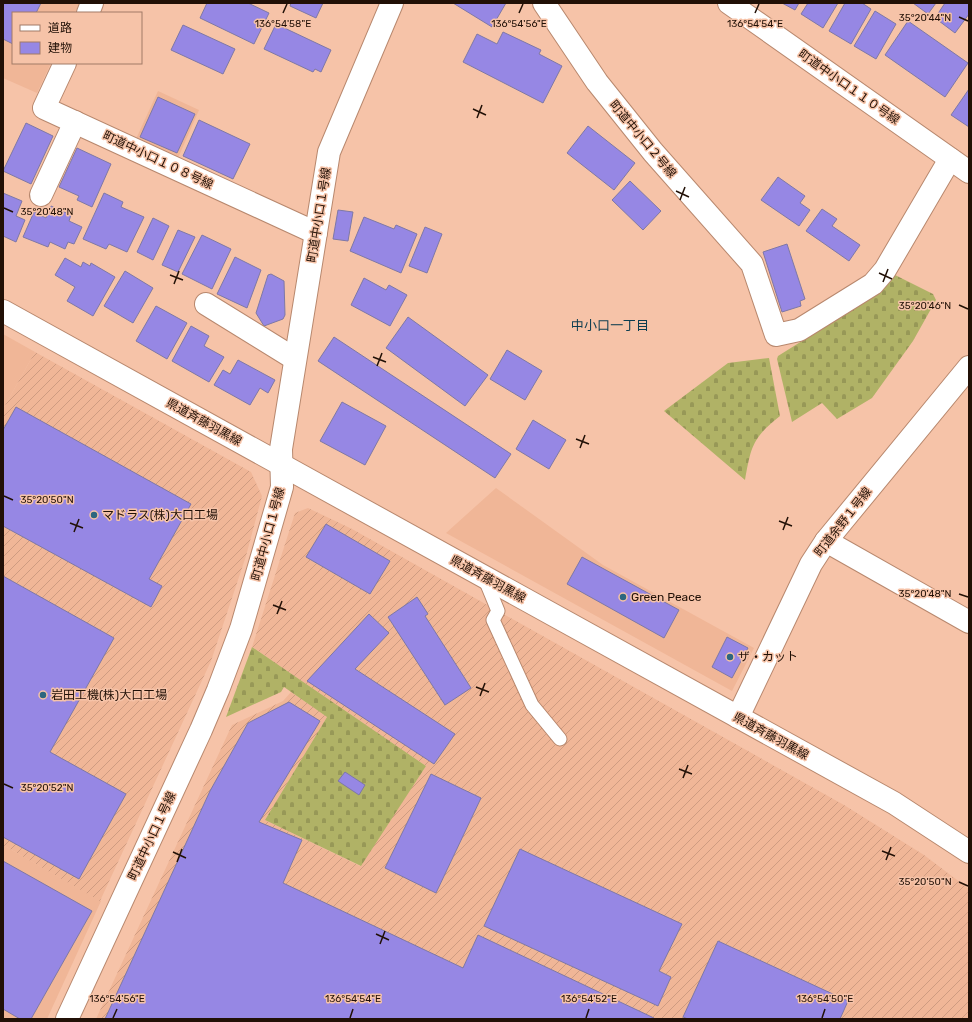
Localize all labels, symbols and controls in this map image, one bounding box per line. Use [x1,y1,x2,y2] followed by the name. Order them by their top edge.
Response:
[12,12,142,64] legend
[899,12,951,24] text: 35°20'44"N
[255,18,311,30] text: 136°54'58"E
[491,18,547,30] text: 136°54'56"E
[727,18,783,30] text: 136°54'54"E
[48,21,72,35] text: 道路
[48,41,72,55] text: 建物
[796,47,902,127] street label: 町道中小口１１０号線
[607,98,679,180] street label: 町道中小口２号線
[101,128,215,192] street label: 町道中小口１０８号線
[305,166,333,264] street label: 町道中小口１号線
[21,206,74,218] text: 35°20'48"N
[899,300,951,312] text: 35°20'46"N
[571,318,649,333] district label: 中小口一丁目
[164,396,244,448] street label: 県道斉藤羽黒線
[812,485,874,559] street label: 町道余野１号線
[249,486,287,582] street label: 町道中小口１号線
[20,494,74,506] text: 35°20'50"N
[102,508,218,522] place label: マドラス(株)大口工場
[89,510,99,520] marker: マドラス(株)大口工場
[448,553,528,605] street label: 県道斉藤羽黒線
[899,588,952,600] text: 35°20'48"N
[631,590,702,604] place label: Green Peace
[618,592,628,602] marker: Green Peace
[738,650,798,664] place label: ザ・カット
[725,652,735,662] marker: ザ・カット
[51,688,167,702] place label: 岩田工機(株)大口工場
[38,690,48,700] marker: 岩田工機(株)大口工場
[731,710,811,762] street label: 県道斉藤羽黒線
[21,782,73,794] text: 35°20'52"N
[125,790,179,882] street label: 町道中小口１号線
[898,876,952,888] text: 35°20'50"N
[89,993,145,1005] text: 136°54'56"E
[325,993,381,1005] text: 136°54'54"E
[561,993,617,1005] text: 136°54'52"E
[797,993,853,1005] text: 136°54'50"E

